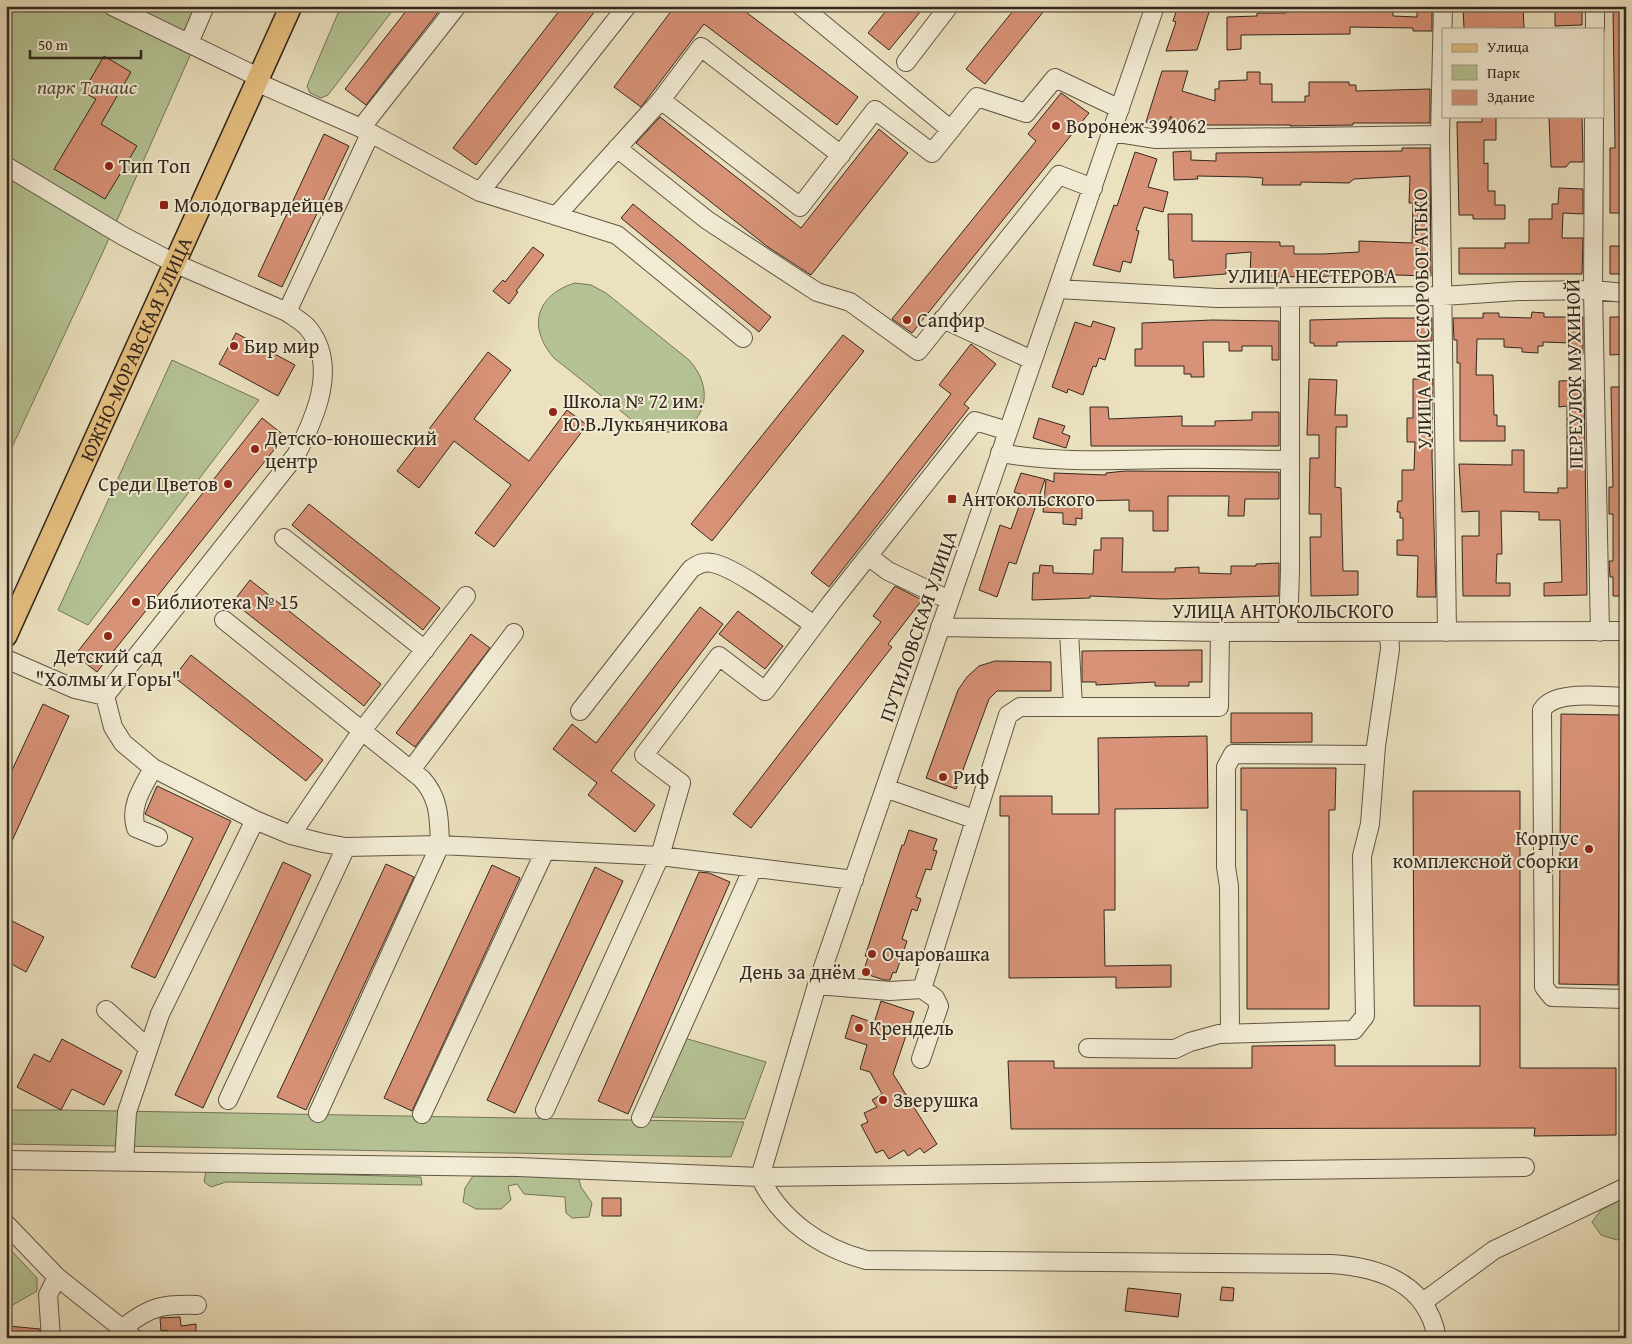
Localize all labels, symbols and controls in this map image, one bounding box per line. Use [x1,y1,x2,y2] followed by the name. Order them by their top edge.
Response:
[30,28,141,60] scale bar
[1442,28,1604,118] legend
[38,34,69,55] text: 50 m
[1487,36,1530,57] text: Улица
[1487,62,1520,83] text: Парк
[37,72,138,101] park label: парк Танаис
[1487,86,1535,107] text: Здание
[1066,111,1206,140] place label: Воронеж 394062
[1050,120,1062,132] marker: Воронеж 394062
[119,151,190,180] place label: Тип Топ
[103,160,115,172] marker: Тип Топ
[1405,188,1438,450] street label: УЛИЦА АНИ СКОРОБОГАТЬКО
[174,190,343,219] place label: Молодогвардейцев
[158,199,170,211] marker: Молодогвардейцев
[72,232,199,466] street label: ЮЖНО-МОРАВСКАЯ УЛИЦА
[1227,261,1397,290] street label: УЛИЦА НЕСТЕРОВА
[1557,279,1590,469] street label: ПЕРЕУЛОК МУХИНОЙ
[917,305,985,334] place label: Сапфир
[901,314,913,326] marker: Сапфир
[244,331,320,360] place label: Бир мир
[228,340,240,352] marker: Бир мир
[563,386,729,438] place label: Школа № 72 им. Ю.В.Лукьянчикова
[547,406,559,418] marker: Школа № 72 им. Ю.В.Лукьянчикова
[264,423,437,475] place label: Детско-юношеский центр
[249,443,261,455] marker: Детско-юношеский центр
[98,469,218,498] place label: Среди Цветов
[222,478,234,490] marker: Среди Цветов
[962,484,1095,513] place label: Антокольского
[946,493,958,505] marker: Антокольского
[871,526,964,725] street label: ПУТИЛОВСКАЯ УЛИЦА
[146,587,299,616] place label: Библиотека № 15
[130,596,142,608] marker: Библиотека № 15
[1172,596,1394,625] street label: УЛИЦА АНТОКОЛЬСКОГО
[102,630,114,642] marker: Детский сад "Холмы и Горы"
[36,641,180,693] place label: Детский сад "Холмы и Горы"
[953,762,989,791] place label: Риф
[937,771,949,783] marker: Риф
[1392,823,1579,875] place label: Корпус комплексной сборки
[1583,843,1595,855] marker: Корпус комплексной сборки
[882,939,990,968] place label: Очаровашка
[866,948,878,960] marker: Очаровашка
[739,957,856,986] place label: День за днём
[860,966,872,978] marker: День за днём
[869,1013,954,1042] place label: Крендель
[853,1022,865,1034] marker: Крендель
[893,1085,979,1114] place label: Зверушка
[877,1094,889,1106] marker: Зверушка

